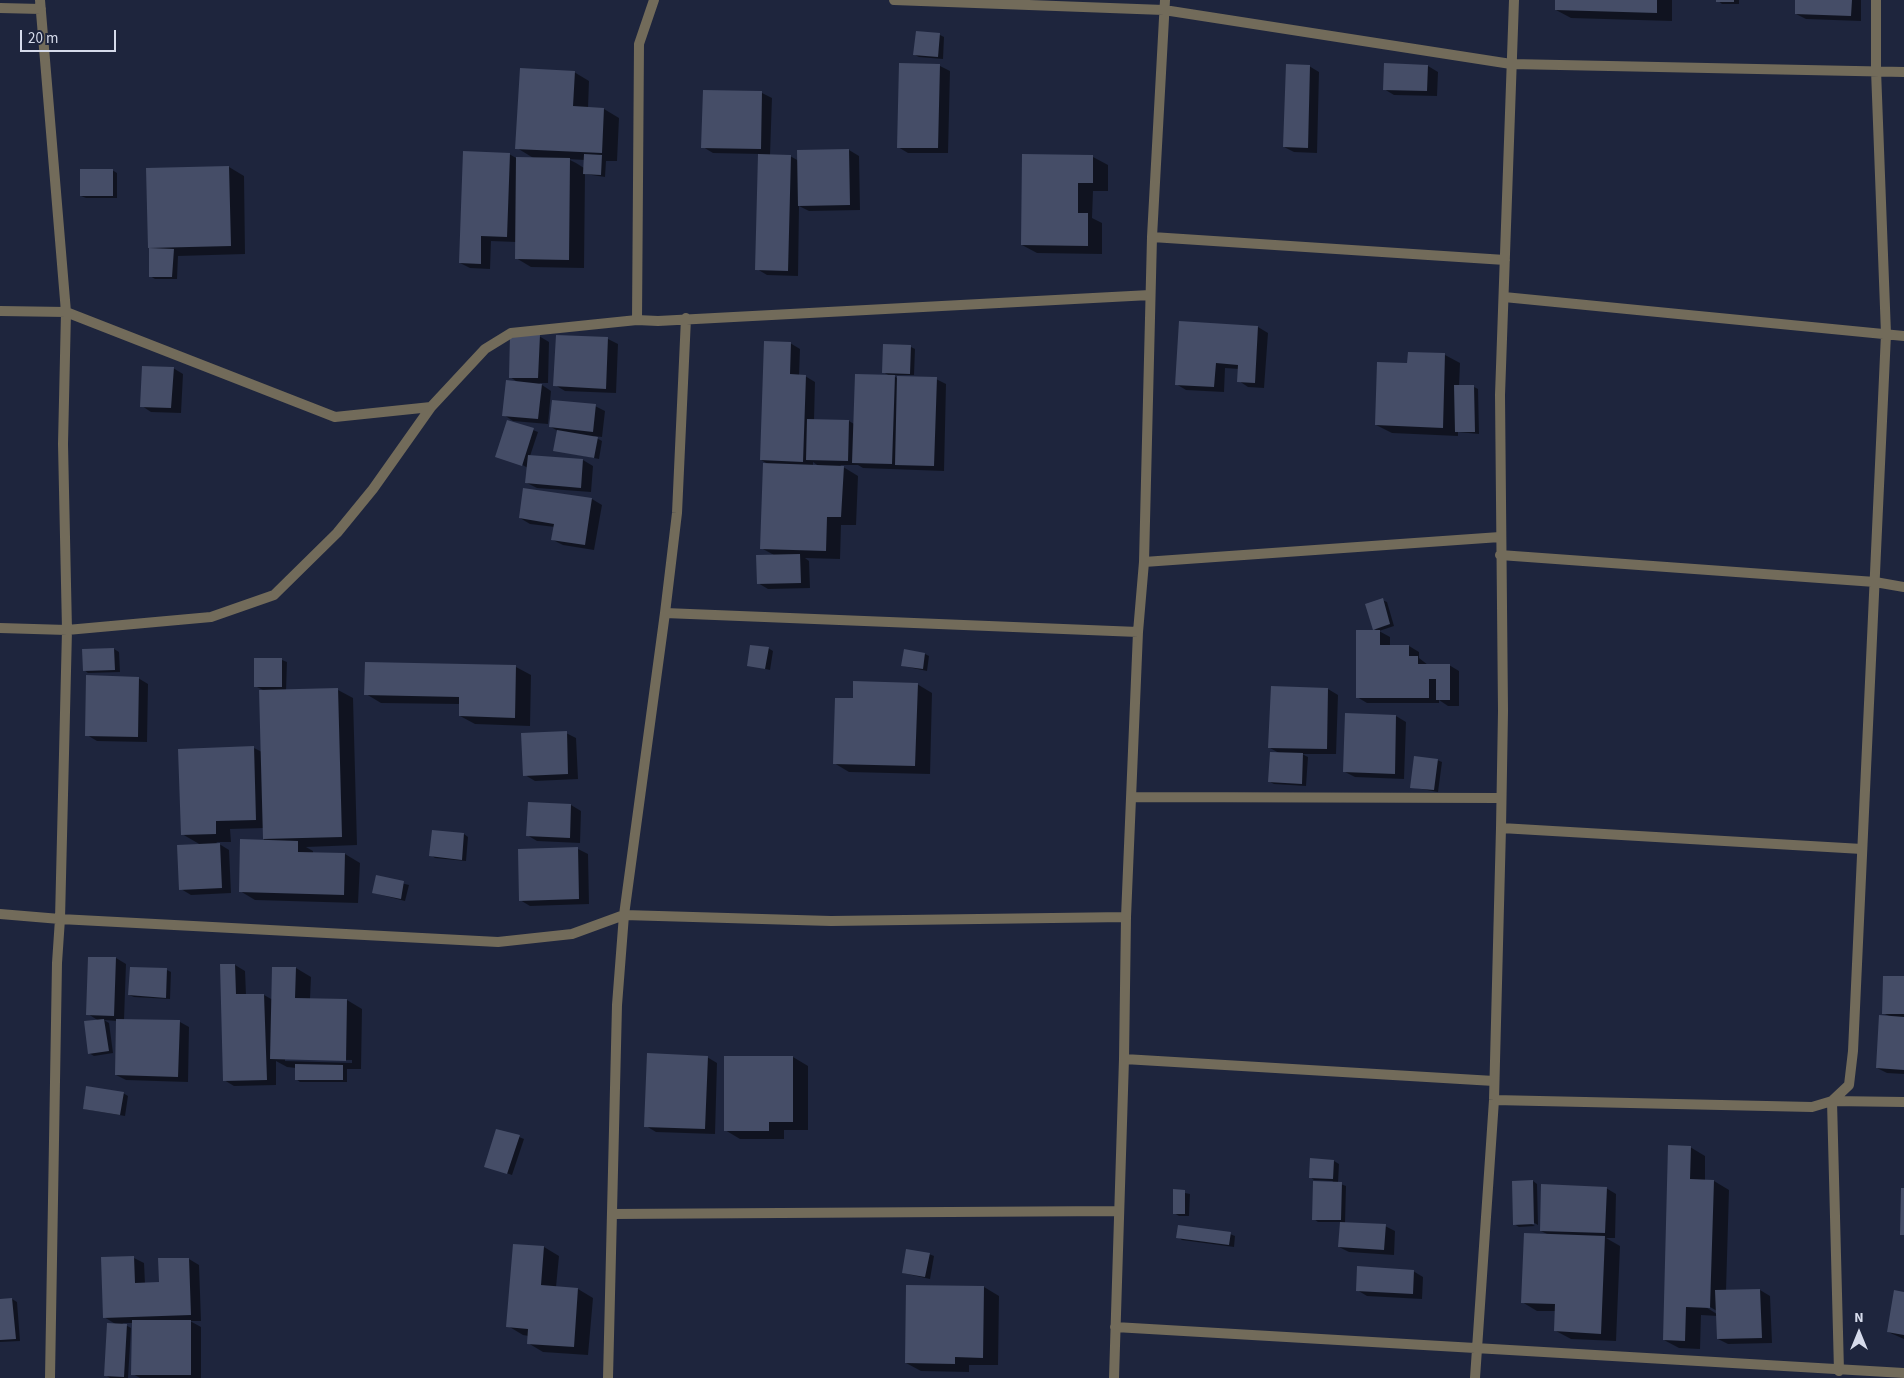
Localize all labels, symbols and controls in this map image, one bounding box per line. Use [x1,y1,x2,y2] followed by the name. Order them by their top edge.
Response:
[22,20,119,52] scale bar
[28,28,58,49] text: 20 m
[1834,1308,1884,1358] north arrow
[1854,1308,1864,1328] text: N

